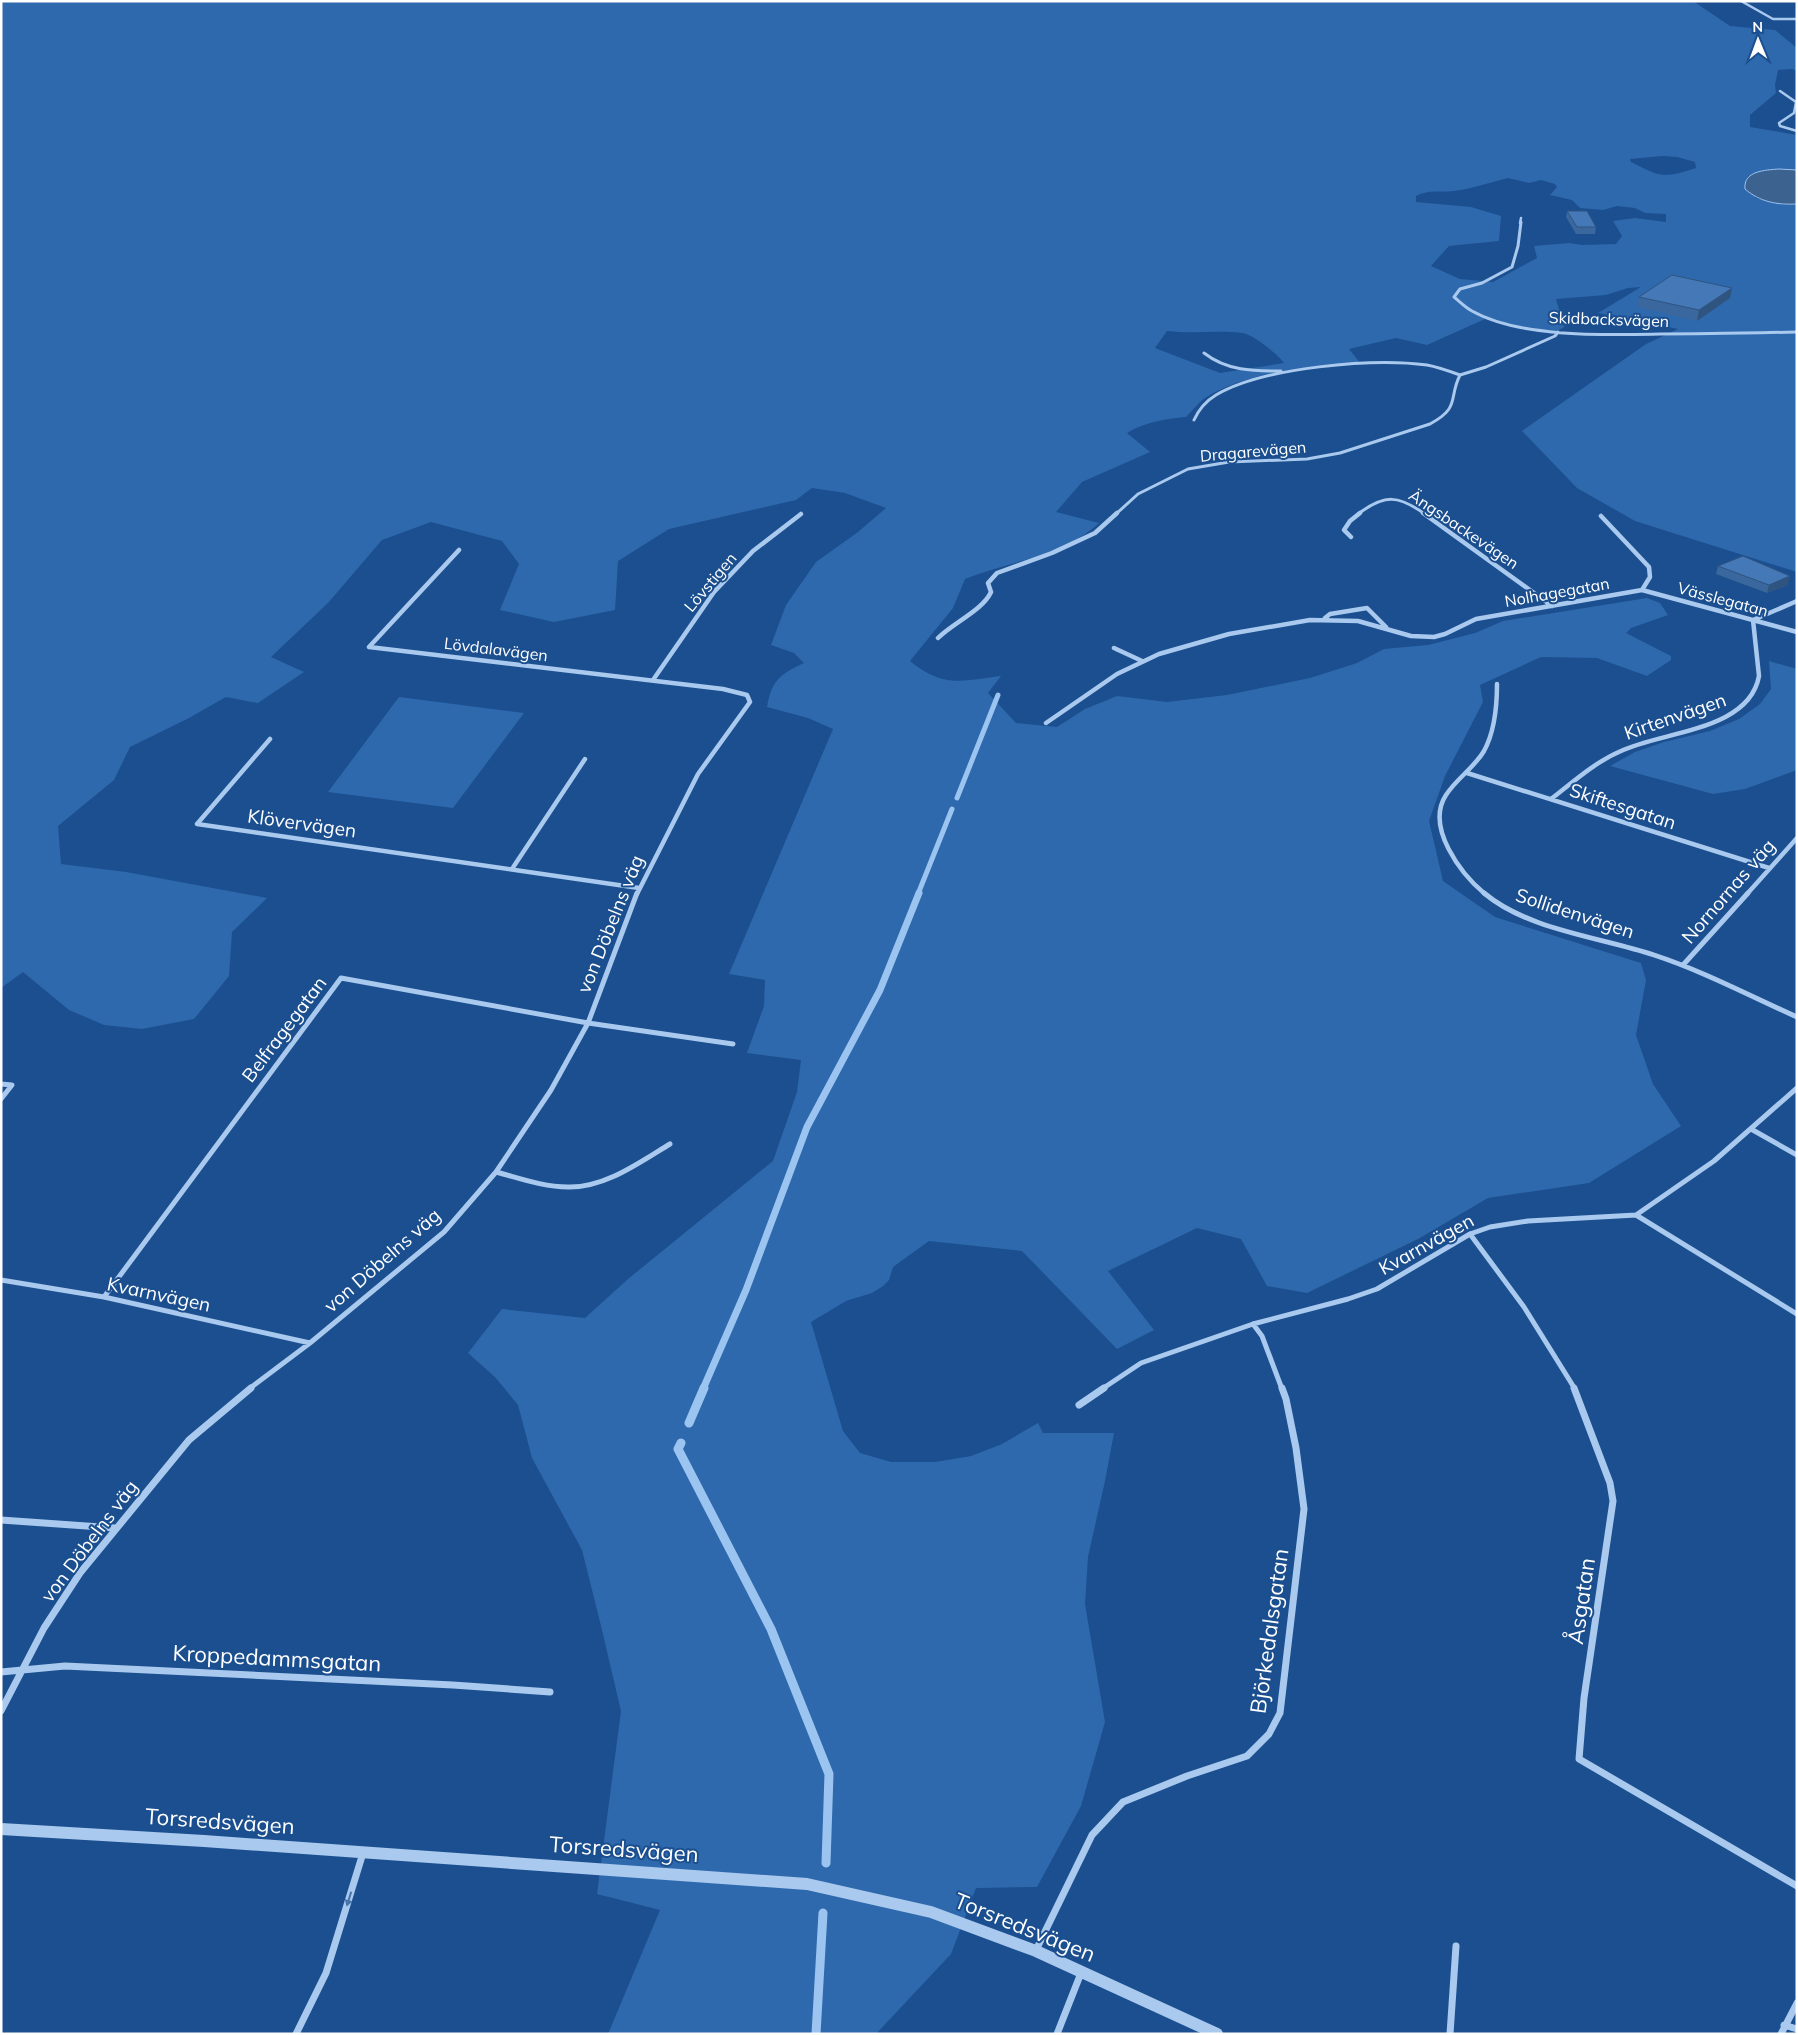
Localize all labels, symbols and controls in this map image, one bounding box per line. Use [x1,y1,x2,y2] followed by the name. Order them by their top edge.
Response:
[1733,15,1783,65] north arrow
[1752,18,1763,36] text: N
[1548,307,1670,331] street label: Skidbacksvägen
[1199,436,1307,466] street label: Dragarevägen
[1405,485,1523,573] street label: Ängsbackevägen
[680,548,740,616] street label: Lövstigen
[1503,573,1611,611] street label: Nolhagegatan
[1676,577,1770,621] street label: Vässlegatan
[443,633,549,665] street label: Lövdalavägen
[1621,687,1729,745] street label: Kirtenvägen
[1567,778,1679,834] street label: Skiftesgatan
[246,804,358,842] street label: Klövervägen
[1676,834,1780,948] street label: Nornornas väg
[571,852,649,996] street label: von Döbelns väg
[1513,883,1637,943] street label: Sollidenvägen
[236,971,332,1087] street label: Belfragegatan
[319,1203,445,1317] street label: von Döbelns väg
[1374,1208,1478,1280] street label: Kvarnvägen
[105,1271,213,1317] street label: Kvarnvägen
[35,1475,143,1607] street label: von Döbelns väg
[1244,1547,1294,1715] street label: Björkedalsgatan
[1561,1556,1601,1646] street label: Åsgatan
[172,1639,382,1677] street label: Kroppedammsgatan
[144,1802,296,1840] street label: Torsredsvägen
[548,1830,700,1868] street label: Torsredsvägen
[950,1886,1100,1968] street label: Torsredsvägen
[345,1892,353,1907] one-way arrow

